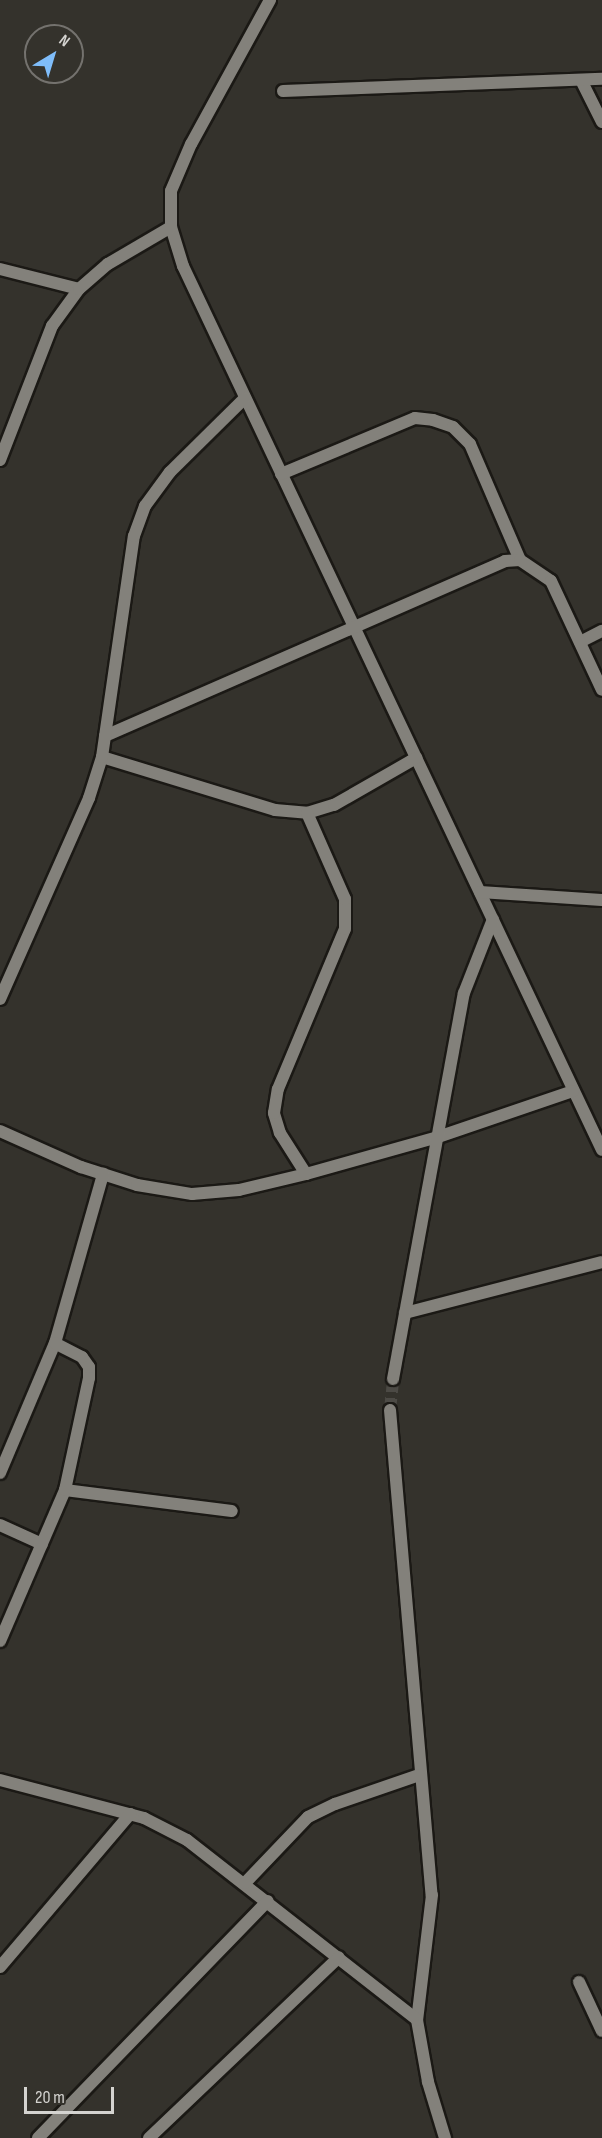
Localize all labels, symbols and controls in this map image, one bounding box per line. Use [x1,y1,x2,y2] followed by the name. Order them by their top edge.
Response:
[24,24,84,84] north arrow
[55,31,73,51] text: N
[27,2075,117,2113] scale bar
[35,2087,65,2108] text: 20 m

